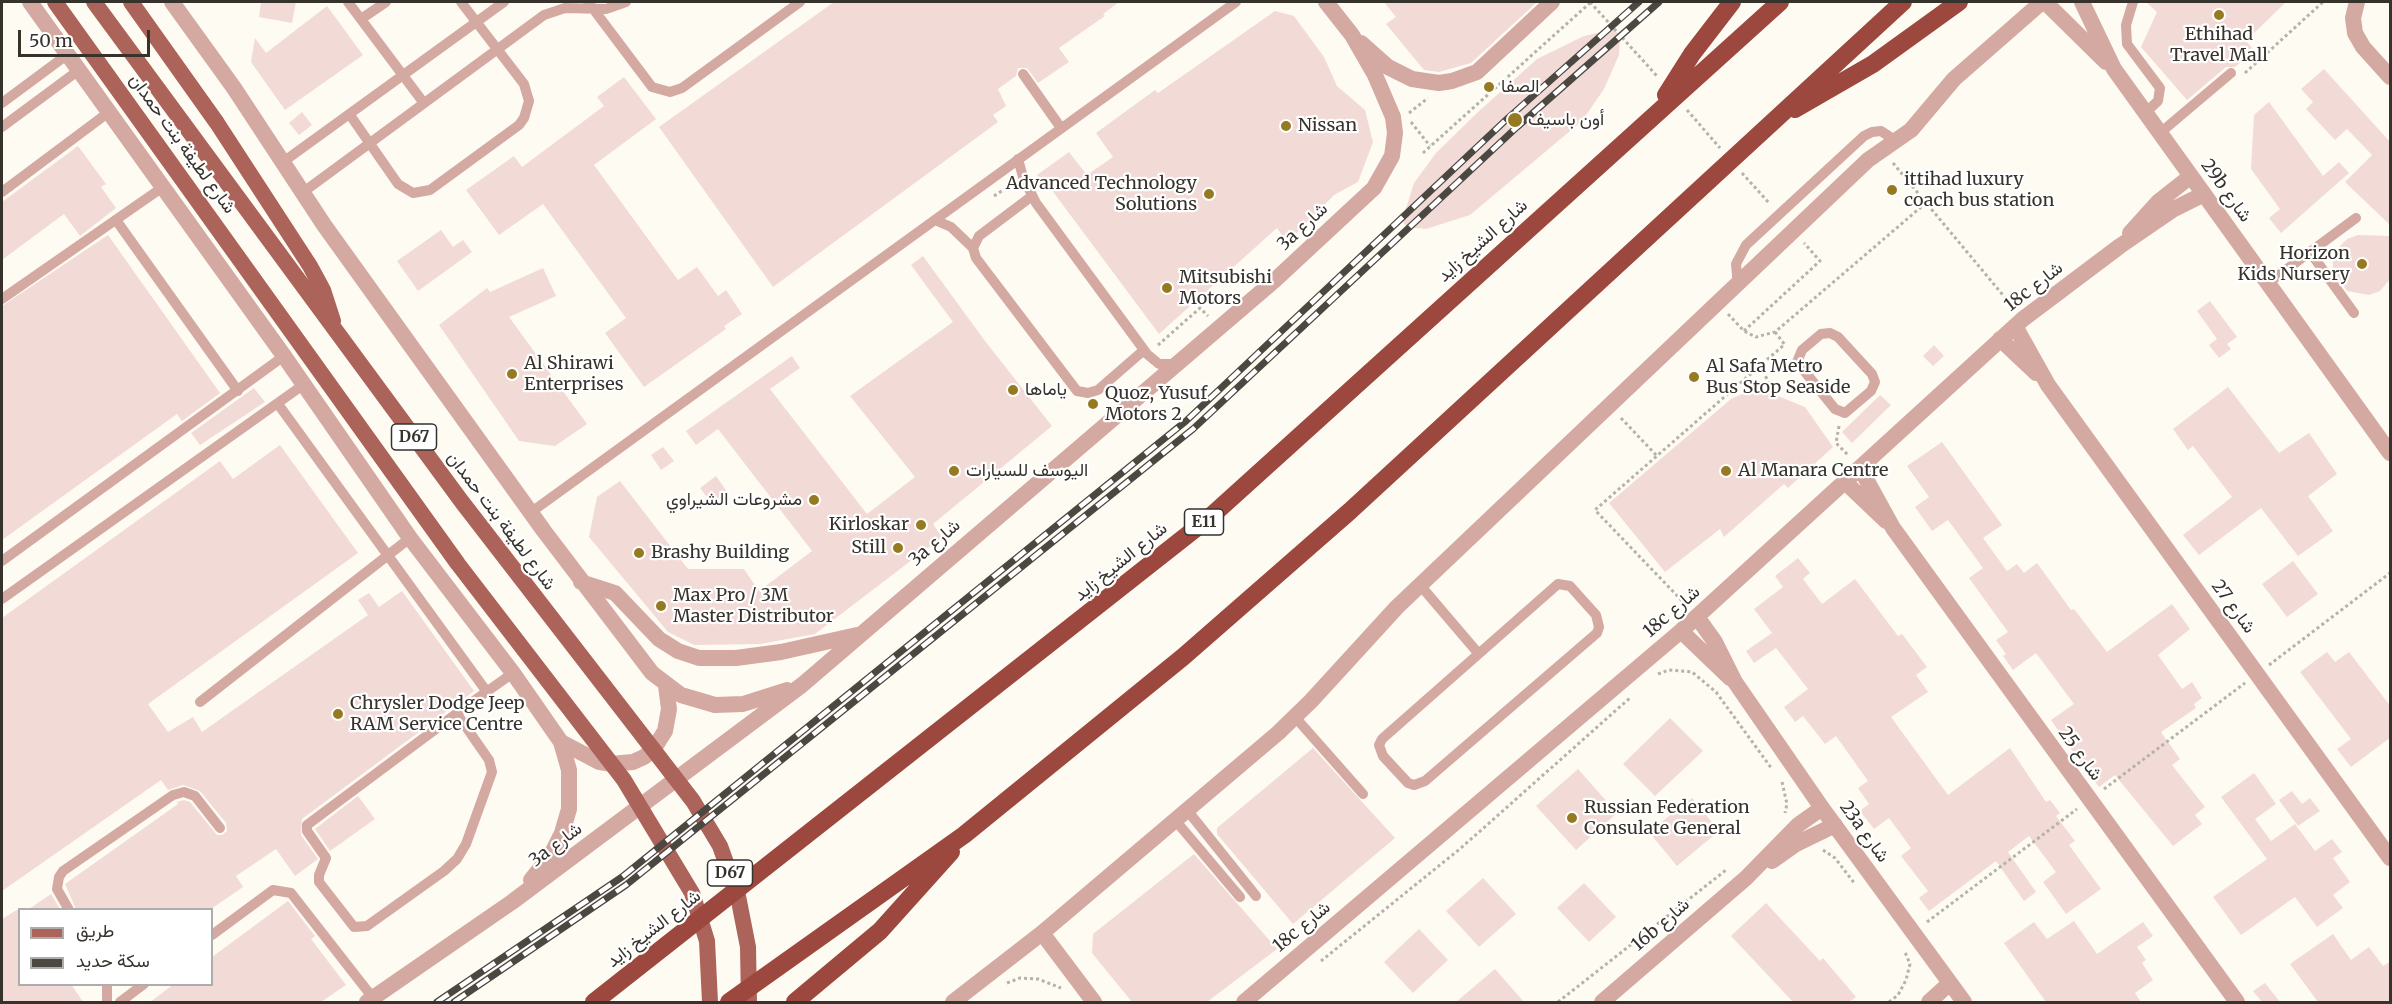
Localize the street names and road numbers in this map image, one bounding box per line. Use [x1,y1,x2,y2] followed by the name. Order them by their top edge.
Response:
[124,70,240,218] street label: شارع لطيفة بنت حمدان
[2196,155,2256,227] street label: 29b شارع
[1434,195,1532,287] street label: شارع الشيخ زايد
[1274,198,1332,256] street label: 3a شارع
[2001,258,2067,316] street label: 18c شارع
[392,424,436,450] road number: D67
[442,448,560,594] street label: شارع لطيفة بنت حمدان
[1184,509,1224,535] road number: E11
[905,515,965,571] street label: 3a شارع
[1070,518,1172,606] street label: شارع الشيخ زايد
[2206,576,2260,638] street label: شارع 27
[1639,582,1705,642] street label: 18c شارع
[2053,723,2107,785] street label: شارع 25
[1835,797,1893,867] street label: 23a شارع
[525,818,587,872] street label: 3a شارع
[708,860,752,886] road number: D67
[603,886,705,972] street label: شارع الشيخ زايد
[1628,894,1694,956] street label: 16b شارع
[1269,897,1335,957] street label: 18c شارع

